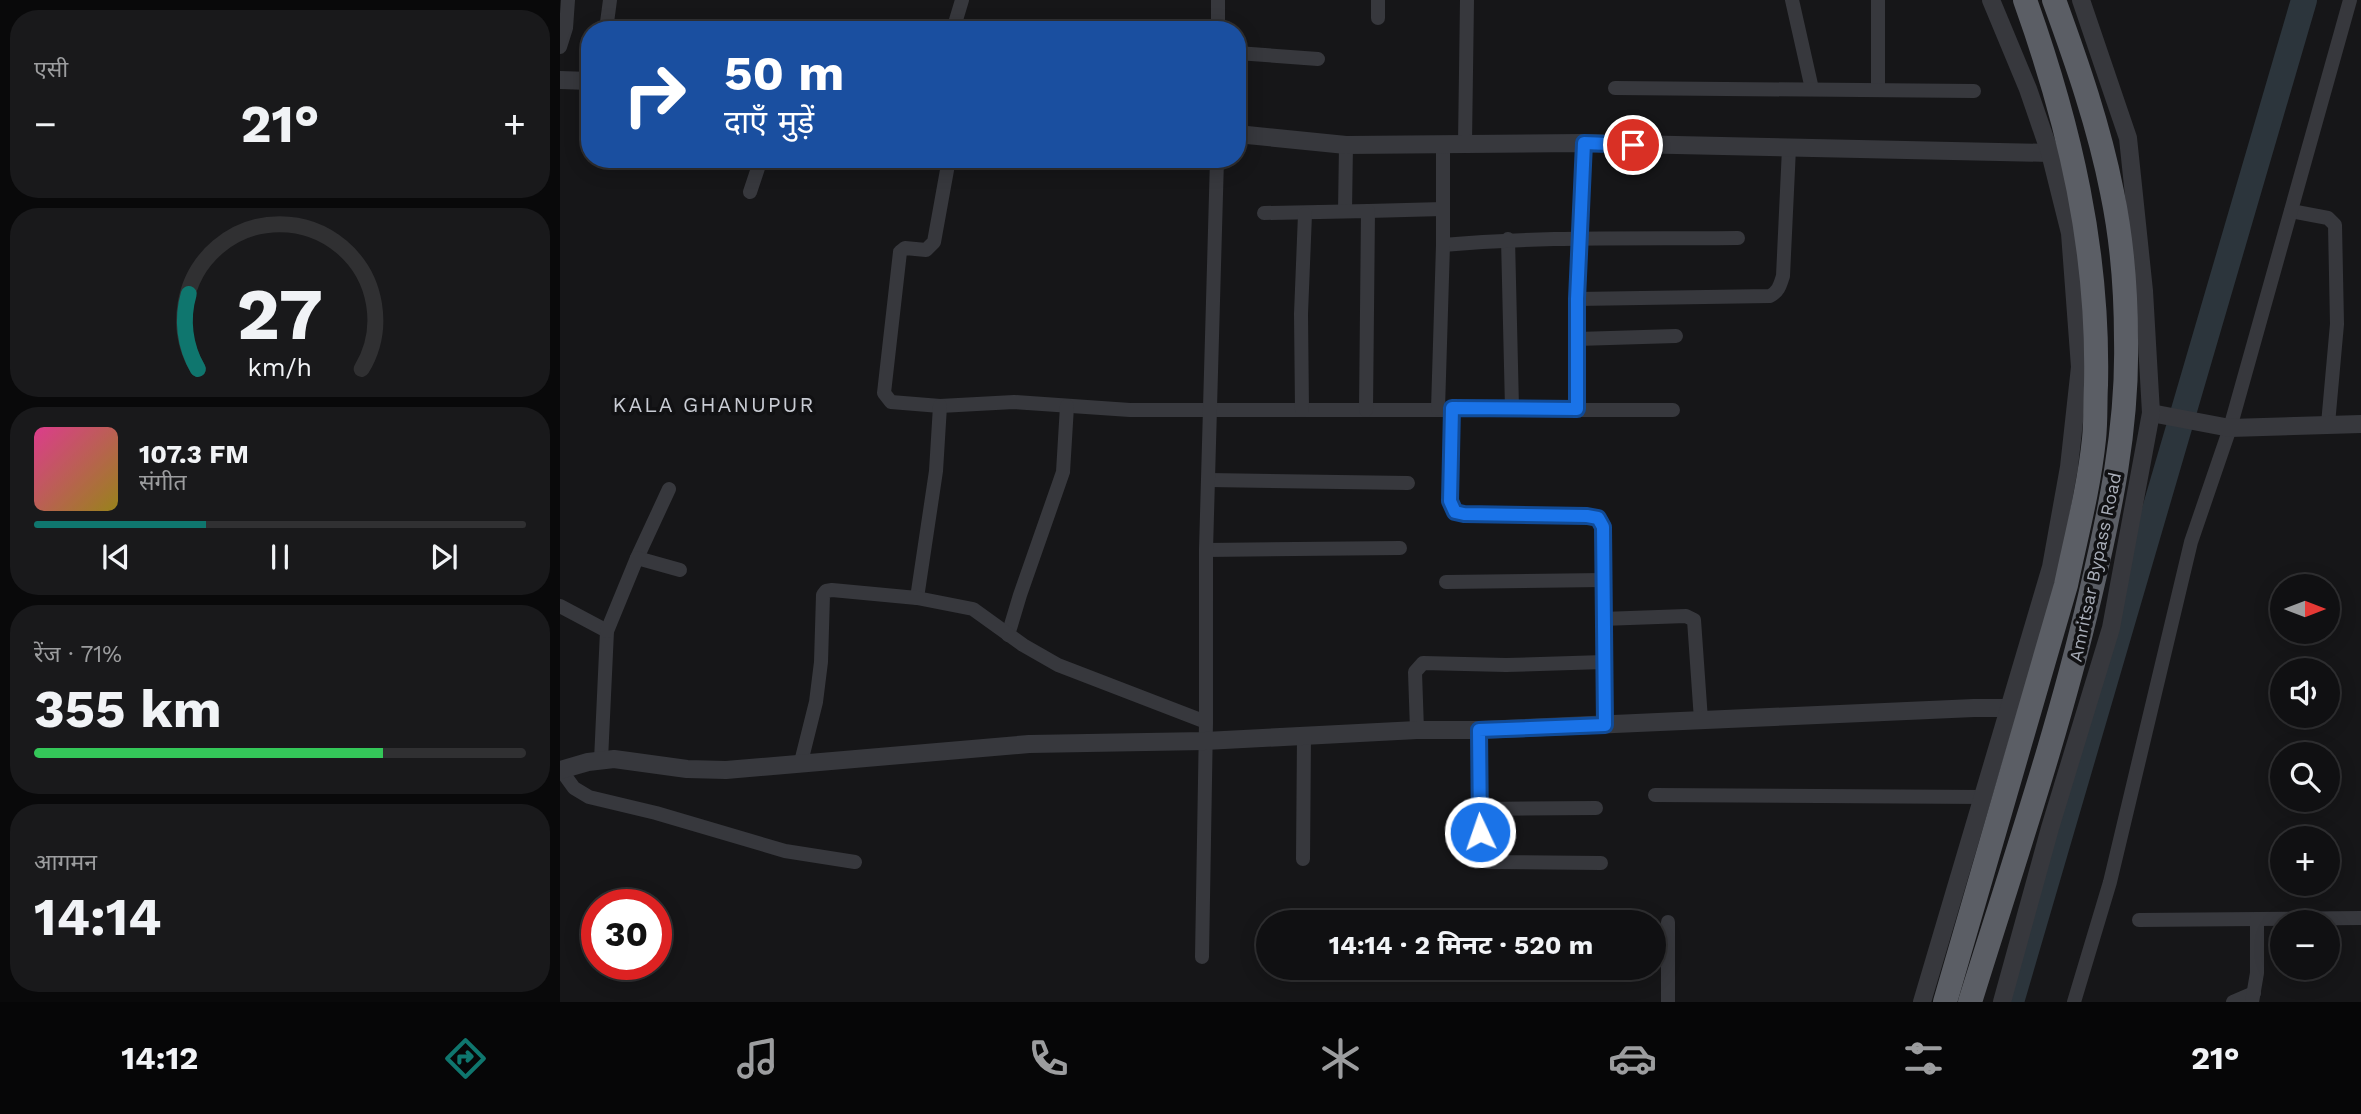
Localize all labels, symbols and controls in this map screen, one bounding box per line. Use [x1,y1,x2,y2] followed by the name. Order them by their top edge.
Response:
[724,44,844,102] text: 50 m
[609,49,700,140] icon: right
[34,56,68,83] text: एसी
[240,94,320,155] text: 21°
[34,102,57,146] text: −
[503,102,526,146] text: +
[724,103,814,141] text: दाएँ मुड़ें
[1603,115,1663,175] pin
[1614,126,1652,164] icon: arrive
[237,271,323,357] text: 27
[248,352,312,381] text: km/h
[613,392,815,417] district label: KALA GHANUPUR
[139,439,249,469] text: 107.3 FM
[139,469,187,496] text: संगीत
[2065,470,2125,664] street label: Amritsar Bypass Road
[97,538,135,576] icon: previous
[261,538,299,576] icon: pause
[425,538,463,576] icon: next
[2270,574,2340,644] north arrow
[2270,574,2340,980] map controls
[34,641,122,668] text: रेंज · 71%
[2270,658,2340,728] button: sound
[34,679,222,740] text: 355 km
[2270,742,2340,812] button: search
[1443,795,1517,869] position arrow
[2270,826,2340,896] button: +
[34,849,97,876] text: आगमन
[34,887,162,948] text: 14:14
[581,889,672,980] speed limit sign: 30
[2270,910,2340,980] button: −
[1329,930,1593,960] text: 14:14 · 2 मिनट · 520 m
[441,1034,490,1083] icon: directions
[733,1034,782,1083] icon: music
[1024,1034,1073,1083] icon: phone
[1316,1034,1365,1083] icon: climate
[1608,1034,1657,1083] icon: car
[1899,1034,1948,1083] icon: filters
[121,1039,198,1077] text: 14:12
[2191,1039,2240,1077] text: 21°

